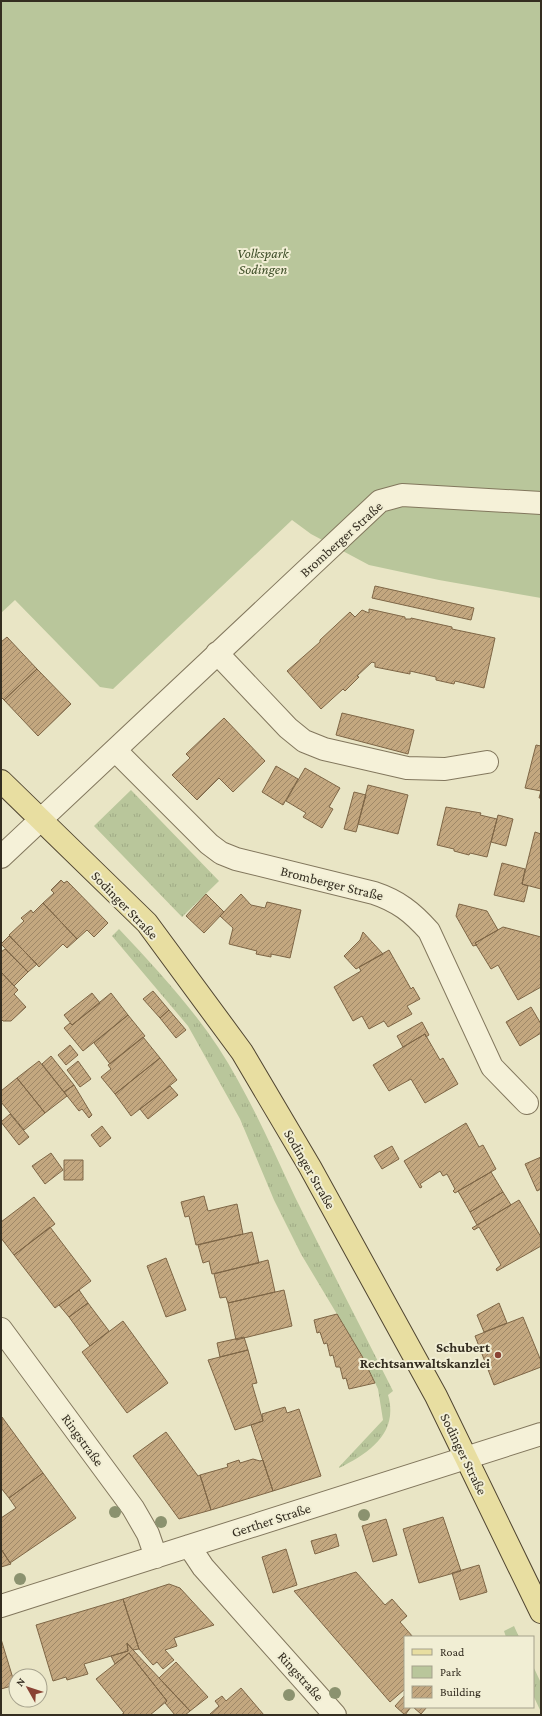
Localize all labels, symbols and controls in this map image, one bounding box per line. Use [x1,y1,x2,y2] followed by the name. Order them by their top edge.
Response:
[237,245,290,277] park label: Volkspark Sodingen
[296,498,386,580] street label: Bromberger Straße
[279,862,385,904] street label: Bromberger Straße
[88,867,162,943] street label: Sodinger Straße
[281,1127,339,1211] street label: Sodinger Straße
[360,1339,491,1371] place label: Schubert Rechtsanwaltskanzlei
[493,1350,503,1360] marker: Schubert Rechtsanwaltskanzlei
[59,1411,107,1469] street label: Ringstraße
[437,1411,491,1497] street label: Sodinger Straße
[229,1500,313,1540] street label: Gerther Straße
[404,1636,534,1708] legend
[440,1645,465,1659] text: Road
[275,1648,327,1704] street label: Ringstraße
[440,1665,462,1679] text: Park
[8,1668,48,1708] north arrow
[13,1675,28,1688] text: N
[440,1685,481,1699] text: Building

